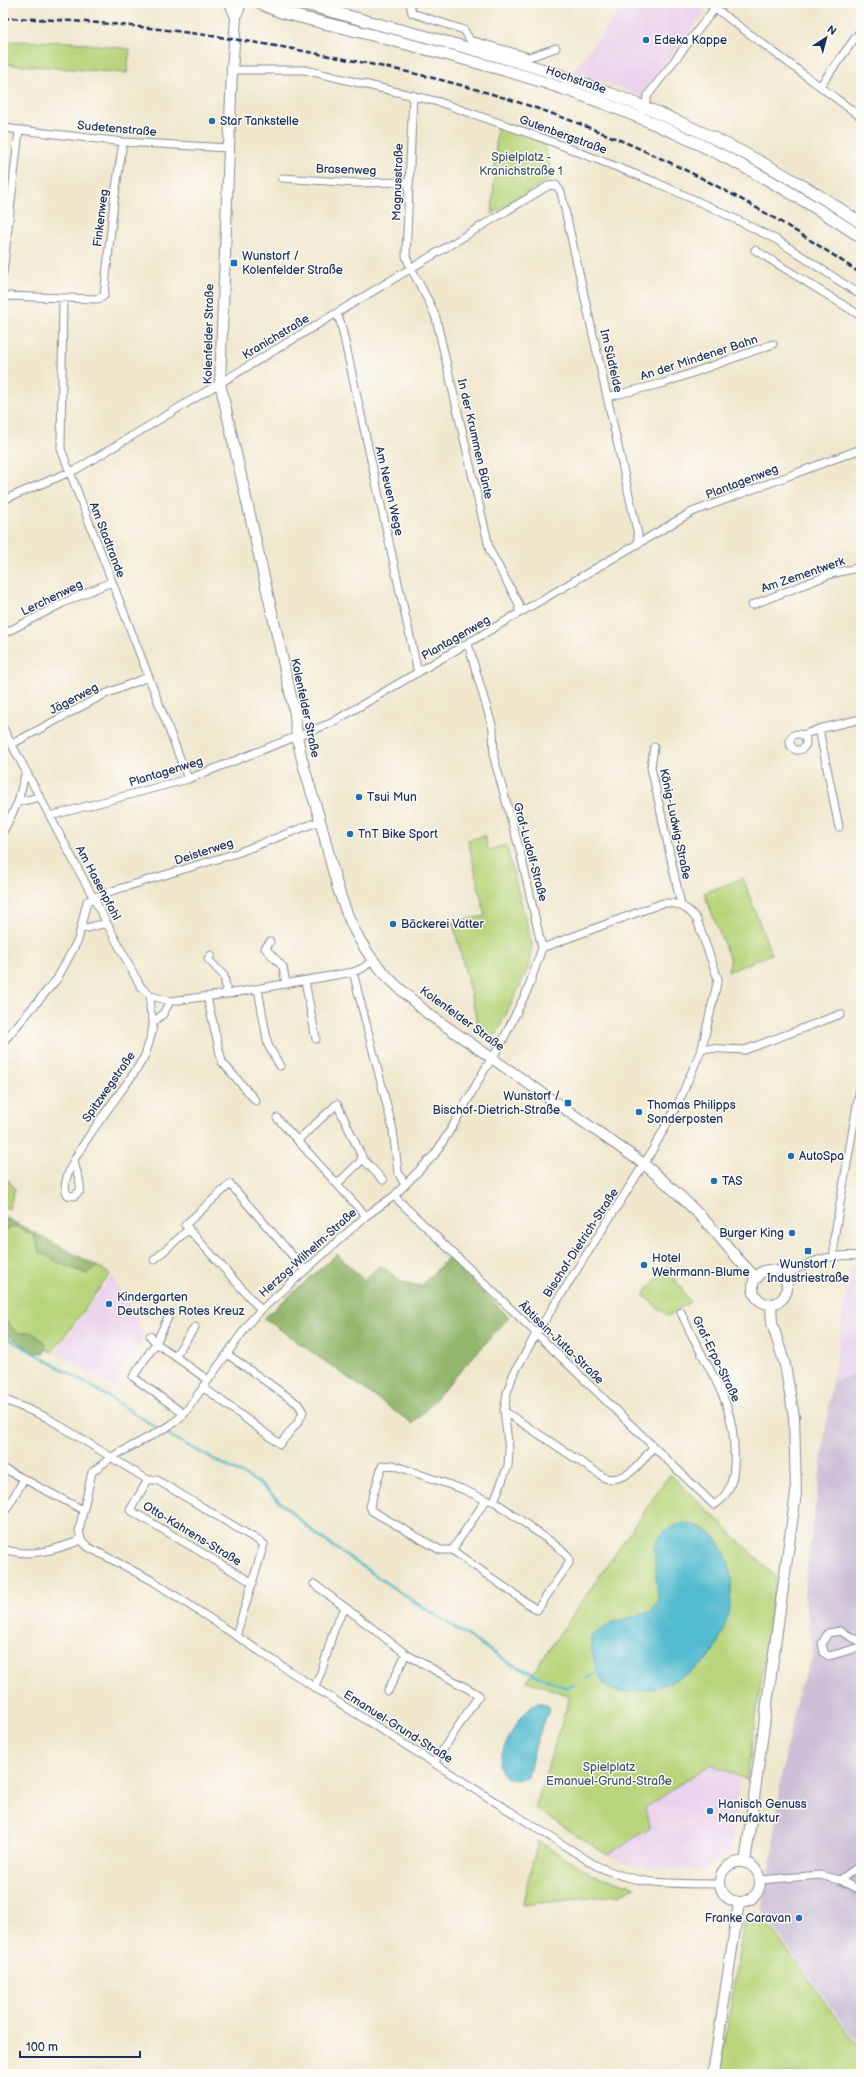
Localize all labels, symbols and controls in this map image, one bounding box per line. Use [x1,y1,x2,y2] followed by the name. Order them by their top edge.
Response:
[806,18,846,58] north arrow
[824,23,839,38] text: N
[654,33,727,48] place label: Edeka Kappe
[641,35,651,45] marker: Edeka Kappe
[544,63,608,97] street label: Hochstraße
[517,112,609,158] street label: Gutenbergstraße
[220,114,299,129] place label: Star Tankstelle
[207,116,217,126] marker: Star Tankstelle
[77,118,157,140] street label: Sudetenstraße
[389,143,407,221] street label: Magnusstraße
[479,150,563,179] park label: Spielplatz - Kranichstraße 1
[315,161,377,179] street label: Brasenweg
[90,188,112,248] street label: Finkenweg
[242,249,343,278] place label: Wunstorf / Kolenfelder Straße
[229,258,239,268] marker: Wunstorf / Kolenfelder Straße
[201,283,217,385] street label: Kolenfelder Straße
[240,311,312,363] street label: Kranichstraße
[596,328,626,394] street label: Im Südfelde
[638,332,760,384] street label: An der Mindener Bahn
[454,377,496,501] street label: In der Krummen Bünte
[371,445,407,537] street label: Am Neuen Wege
[704,461,780,503] street label: Plantagenweg
[86,500,128,580] street label: Am Stadtrande
[759,554,847,596] street label: Am Zementwerk
[19,577,85,619] street label: Lerchenweg
[419,612,493,664] street label: Plantagenweg
[287,657,323,759] street label: Kolenfelder Straße
[47,680,101,718] street label: Jägerweg
[127,754,205,790] street label: Plantagenweg
[656,767,694,881] street label: König-Ludwig-Straße
[367,790,417,805] place label: Tsui Mun
[354,792,364,802] marker: Tsui Mun
[510,801,550,903] street label: Graf-Ludolf-Straße
[358,827,438,842] place label: TnT Bike Sport
[345,829,355,839] marker: TnT Bike Sport
[173,835,235,869] street label: Deisterweg
[72,843,124,923] street label: Am Hasenpfahl
[401,917,484,932] place label: Bäckerei Vatter
[388,919,398,929] marker: Bäckerei Vatter
[417,983,507,1055] street label: Kolenfelder Straße
[79,1049,139,1125] street label: Spitzwegstraße
[433,1089,560,1118] place label: Wunstorf / Bischof-Dietrich-Straße
[563,1098,573,1108] marker: Wunstorf / Bischof-Dietrich-Straße
[647,1098,736,1127] place label: Thomas Philipps Sonderposten
[634,1107,644,1117] marker: Thomas Philipps Sonderposten
[799,1149,844,1164] place label: AutoSpa
[786,1151,796,1161] marker: AutoSpa
[722,1174,743,1189] place label: TAS
[709,1176,719,1186] marker: TAS
[540,1185,622,1301] street label: Bischof-Dietrich-Straße
[256,1205,360,1301] street label: Herzog-Wilhelm-Straße
[719,1226,784,1241] place label: Burger King
[787,1228,797,1238] marker: Burger King
[803,1246,813,1256] marker: Wunstorf / Industriestraße
[652,1251,750,1280] place label: Hotel Wehrmann-Blume
[767,1257,849,1286] place label: Wunstorf / Industriestraße
[639,1260,649,1270] marker: Hotel Wehrmann-Blume
[117,1290,245,1319] place label: Kindergarten Deutsches Rotes Kreuz
[515,1298,608,1388] street label: Äbtissin-Jutta-Straße
[104,1299,114,1309] marker: Kindergarten Deutsches Rotes Kreuz
[689,1313,743,1405] street label: Graf-Erpo-Straße
[140,1499,244,1569] street label: Otto-Kahrens-Straße
[341,1687,455,1767] street label: Emanuel-Grund-Straße
[546,1760,672,1789] park label: Spielplatz Emanuel-Grund-Straße
[718,1797,807,1826] place label: Hanisch Genuss Manufaktur
[705,1806,715,1816] marker: Hanisch Genuss Manufaktur
[705,1911,791,1926] place label: Franke Caravan
[794,1913,804,1923] marker: Franke Caravan
[20,2033,140,2059] scale bar
[26,2040,58,2055] text: 100 m

